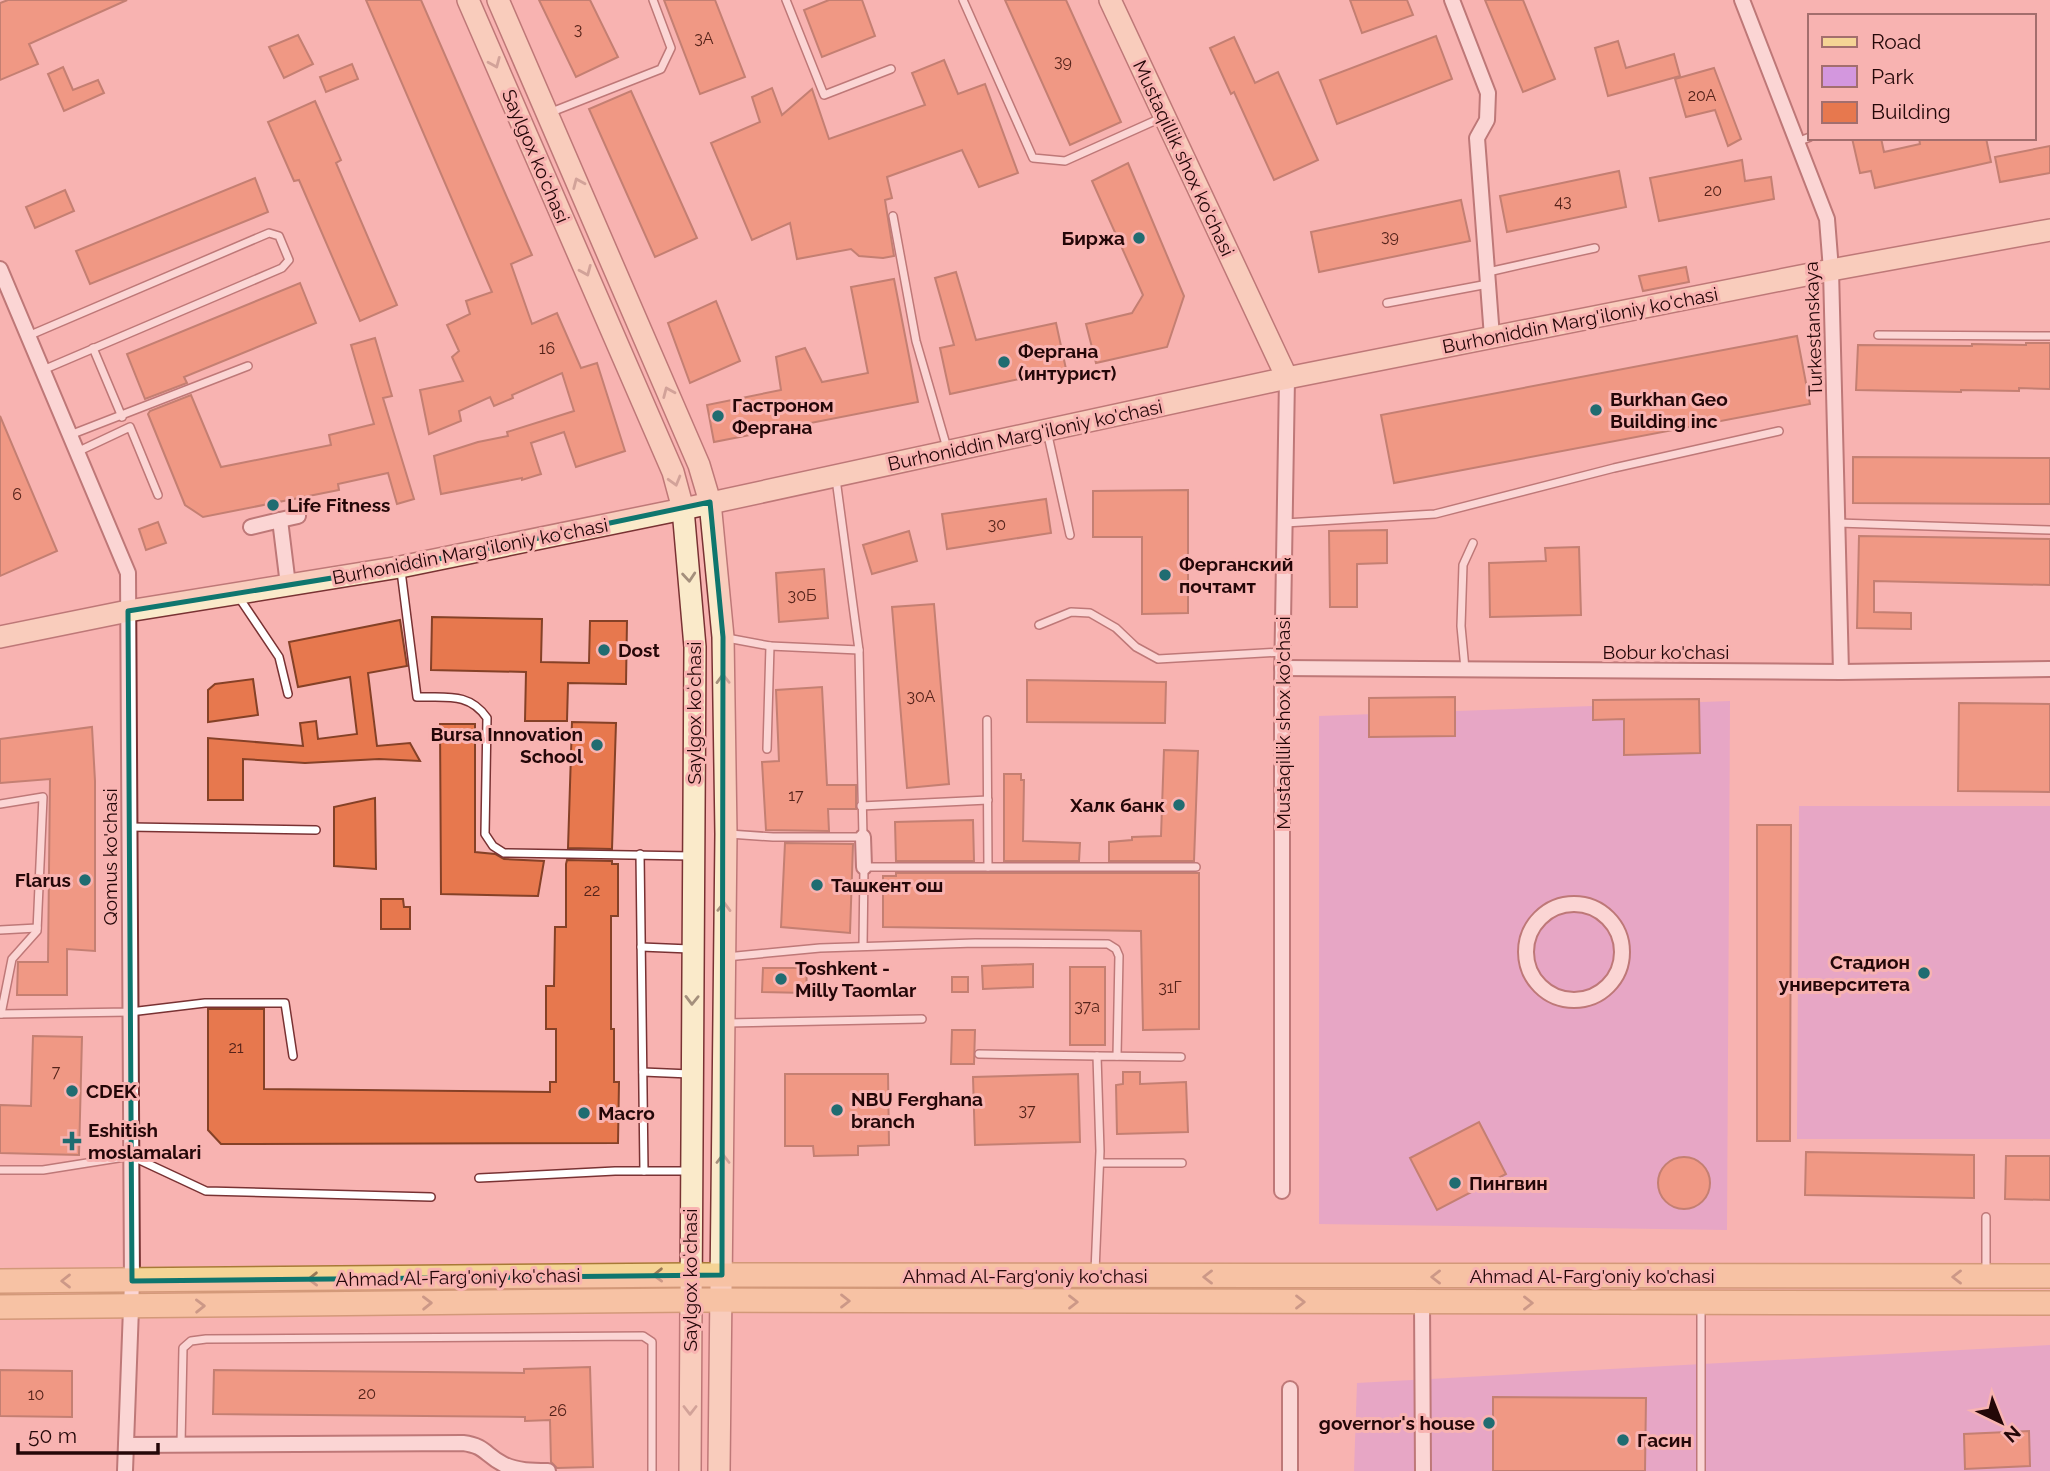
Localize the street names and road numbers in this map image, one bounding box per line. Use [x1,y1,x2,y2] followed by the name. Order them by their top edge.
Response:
[1129,57,1239,259] street label: Mustaqillik shox ko'chasi
[498,86,574,226] street label: Saylgox koʻchasi
[1800,261,1826,397] street label: Turkestanskaya
[1440,282,1720,358] street label: Burhoniddin Marg'iloniy ko'chasi
[886,395,1164,475] street label: Burhoniddin Marg'iloniy ko'chasi
[330,513,610,589] street label: Burhoniddin Marg'iloniy ko'chasi
[1272,616,1294,830] street label: Mustaqillik shox ko'chasi
[683,641,705,785] street label: Saylgox koʻchasi
[1603,641,1729,663] street label: Bobur ko'chasi
[99,788,121,926] street label: Qomus ko'chasi
[679,1208,701,1352] street label: Saylgox koʻchasi
[335,1264,581,1290] street label: Ahmad Al-Farg'oniy ko'chasi
[902,1265,1148,1287] street label: Ahmad Al-Farg'oniy ko'chasi
[1469,1265,1715,1287] street label: Ahmad Al-Farg'oniy ko'chasi

